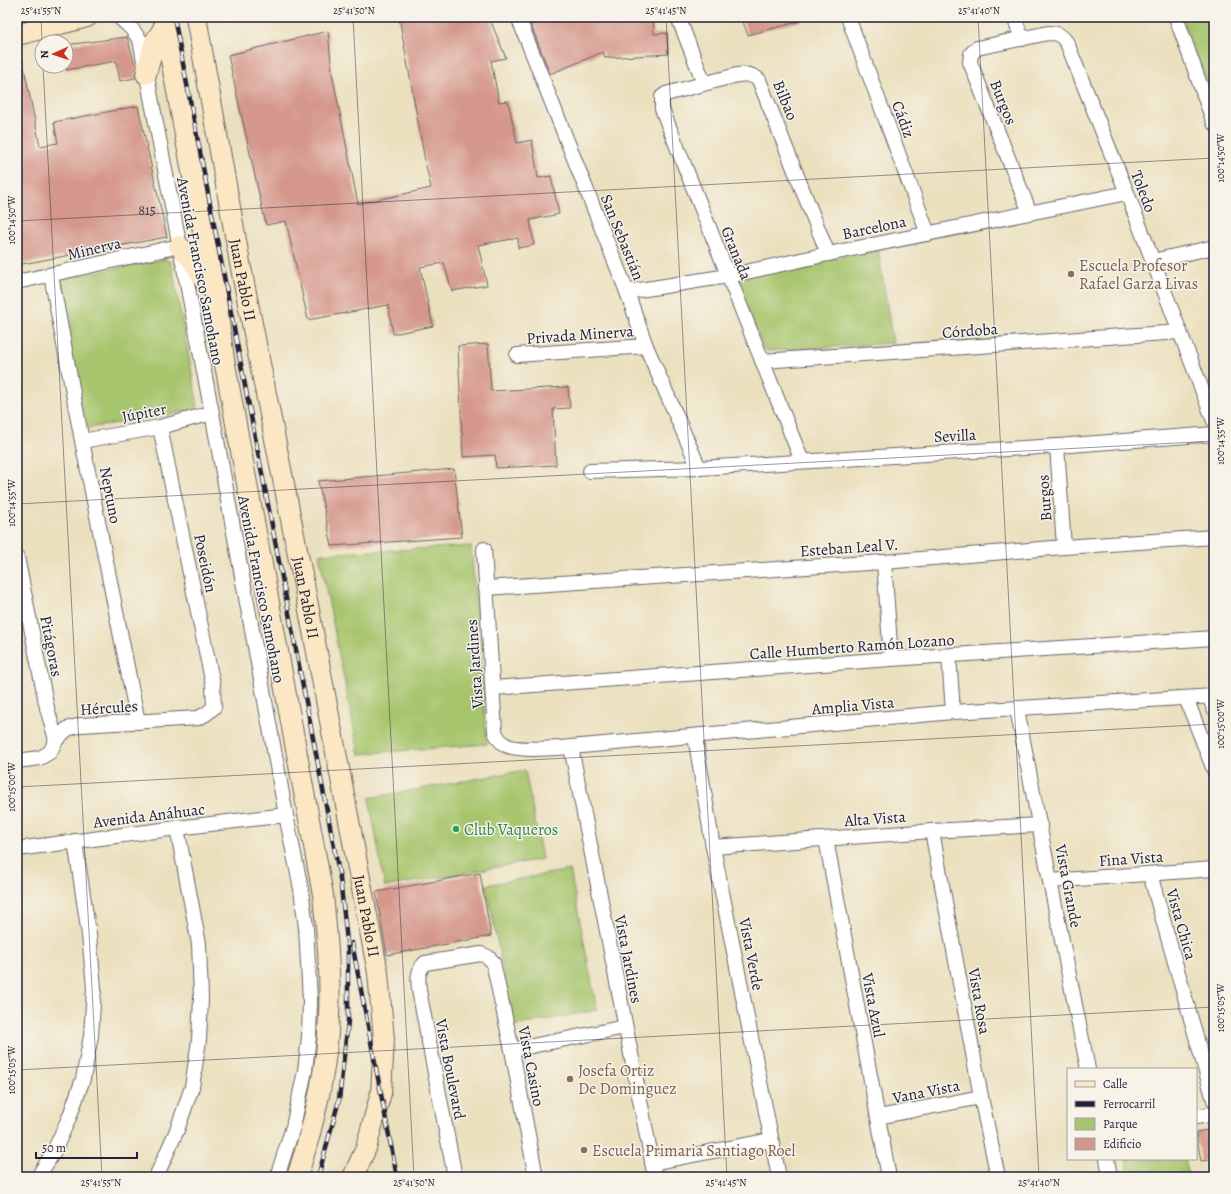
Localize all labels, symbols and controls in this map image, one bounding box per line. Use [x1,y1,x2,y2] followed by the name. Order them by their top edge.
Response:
[21,4,61,17] text: 25°41'55"N
[333,4,375,17] text: 25°41'50"N
[646,4,686,17] text: 25°41'45"N
[958,4,1000,17] text: 25°41'40"N
[34,34,74,74] north arrow
[37,50,52,59] text: N
[767,77,803,124] street label: Bilbao
[984,77,1022,128] street label: Burgos
[886,98,920,141] street label: Cádiz
[1214,133,1227,182] text: 100°14'50"W
[1125,167,1161,216] street label: Toledo
[171,175,229,367] street label: Avenida Francisco Samohano
[595,191,649,284] street label: San Sebastián
[5,195,18,244] text: 100°14'50"W
[138,201,156,220] house number: 815
[840,210,909,245] street label: Barcelona
[715,223,757,284] street label: Granada
[65,232,124,266] street label: Minerva
[224,237,261,323] street label: Juan Pablo II
[1079,255,1198,295] place label: Escuela Profesor Rafael Garza Livas
[1066,269,1076,279] marker: Escuela Profesor Rafael Garza Livas
[941,318,999,344] street label: Córdoba
[526,320,635,350] street label: Privada Minerva
[120,398,168,428] street label: Júpiter
[1214,416,1227,465] text: 100°14'55"W
[933,424,977,448] street label: Sevilla
[94,465,126,526] street label: Neptuno
[1032,474,1058,522] street label: Burgos
[5,478,18,527] text: 100°14'55"W
[232,493,290,685] street label: Avenida Francisco Samohano
[188,532,222,595] street label: Poseidón
[799,534,899,562] street label: Esteban Leal V.
[287,555,324,641] street label: Juan Pablo II
[34,614,68,679] street label: Pitágoras
[461,618,489,710] street label: Vista Jardines
[749,629,955,665] street label: Calle Humberto Ramón Lozano
[810,691,896,721] street label: Amplia Vista
[79,695,139,721] street label: Hércules
[1214,699,1227,749] text: 100°15'00"W
[5,762,18,812] text: 100°15'00"W
[91,798,206,834] street label: Avenida Anáhuac
[843,806,907,832] street label: Alta Vista
[464,819,558,841] place label: Club Vaqueros
[451,824,461,834] marker: Club Vaqueros
[1049,842,1087,930] street label: Vista Grande
[1098,846,1165,872] street label: Fina Vista
[348,873,385,959] street label: Juan Pablo II
[1160,885,1202,963] street label: Vista Chica
[608,912,647,1005] street label: Vista Jardines
[733,915,769,992] street label: Vista Verde
[962,965,996,1037] street label: Vista Rosa
[856,970,890,1039] street label: Vista Azul
[1214,983,1227,1032] text: 100°15'05"W
[429,1016,471,1122] street label: Vista Boulevard
[512,1023,550,1108] street label: Vista Casino
[5,1045,18,1094] text: 100°15'05"W
[578,1060,677,1100] place label: Josefa Ortiz De Dominguez
[1067,1068,1197,1160] legend
[565,1074,575,1084] marker: Josefa Ortiz De Dominguez
[890,1075,962,1109] street label: Vana Vista
[1103,1076,1127,1092] text: Calle
[1103,1096,1155,1112] text: Ferrocarril
[1103,1116,1138,1132] text: Parque
[36,1134,137,1160] scale bar
[1103,1136,1141,1152] text: Edificio
[42,1140,66,1156] text: 50 m
[592,1140,796,1162] place label: Escuela Primaria Santiago Roel
[579,1145,589,1155] marker: Escuela Primaria Santiago Roel
[81,1176,121,1189] text: 25°41'55"N
[393,1176,435,1189] text: 25°41'50"N
[706,1176,746,1189] text: 25°41'45"N
[1018,1176,1060,1189] text: 25°41'40"N

